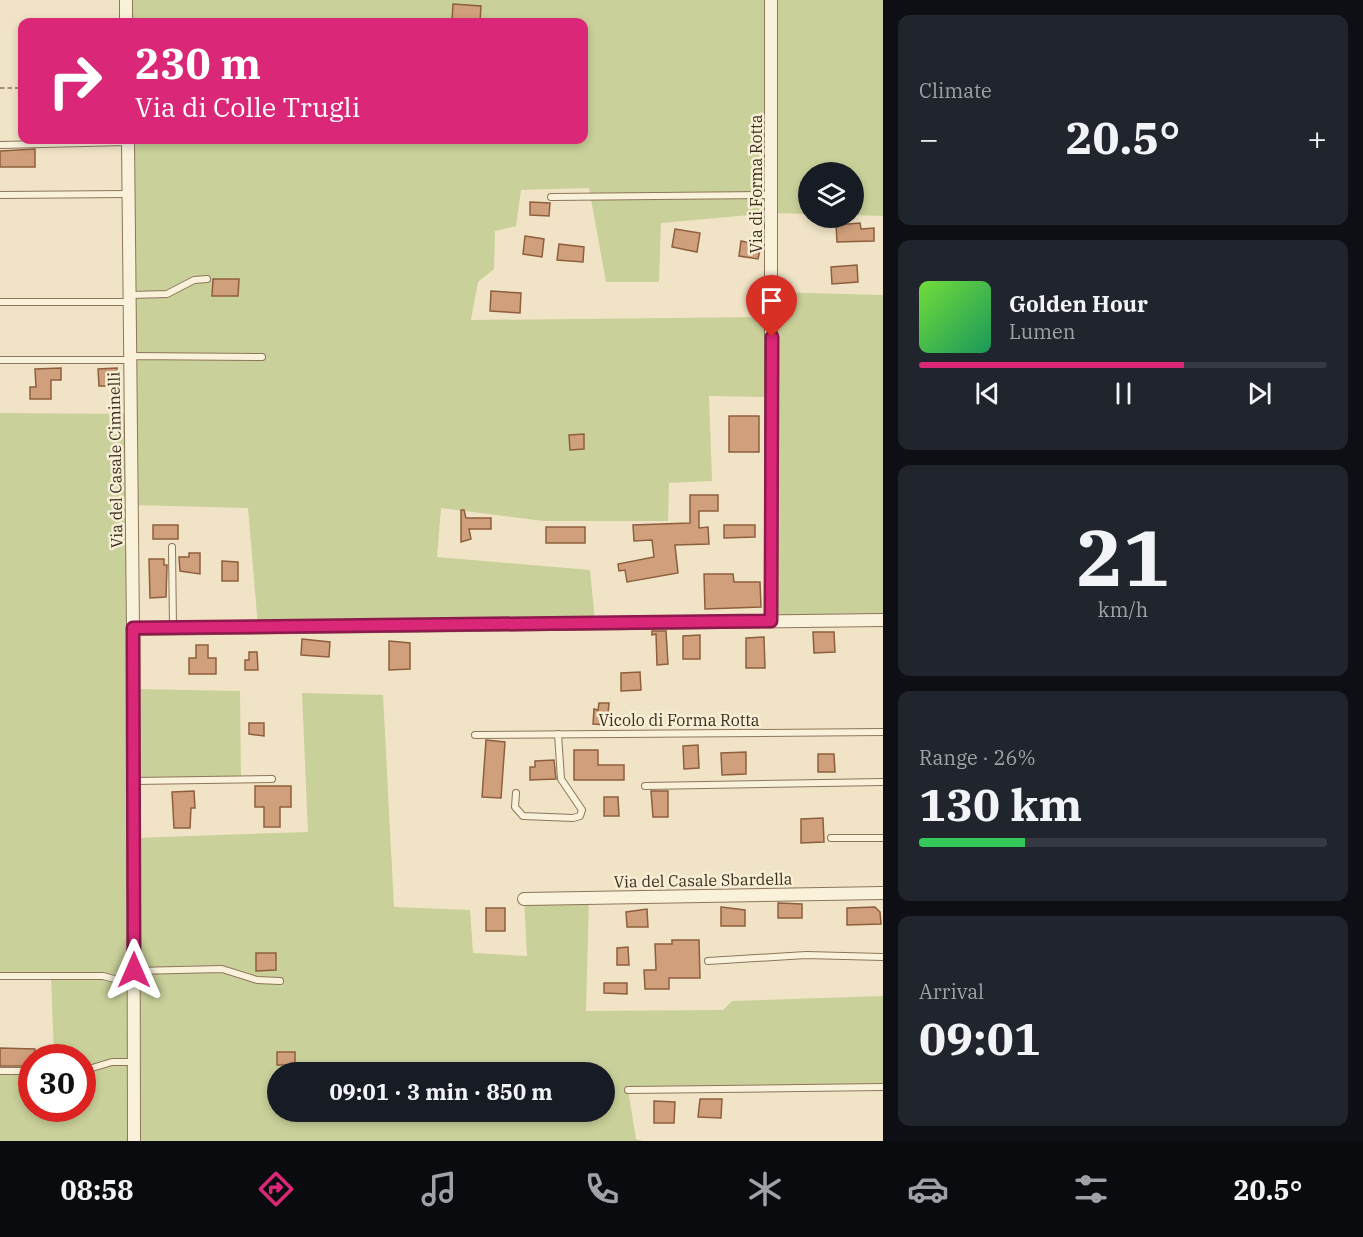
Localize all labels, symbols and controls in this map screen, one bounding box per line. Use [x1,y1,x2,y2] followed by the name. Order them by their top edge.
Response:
[135,36,261,91] text: 230 m
[36,42,114,120] icon: right
[919,77,992,104] text: Climate
[135,89,360,124] text: Via di Colle Trugli
[1066,108,1180,166] text: 20.5°
[746,114,766,253] street label: Via di Forma Rotta
[919,117,939,160] text: −
[1307,117,1327,160] text: +
[798,162,864,228] map controls
[798,162,864,228] button: layers
[746,275,797,337] pin
[755,284,788,317] icon: arrive
[1009,289,1148,318] text: Golden Hour
[1009,318,1076,345] text: Lumen
[103,372,127,548] street label: Via del Casale Ciminelli
[971,377,1004,410] icon: previous
[1107,377,1140,410] icon: pause
[1243,377,1276,410] icon: next
[1076,506,1170,607] text: 21
[1098,596,1148,623] text: km/h
[598,710,760,730] street label: Vicolo di Forma Rotta
[919,744,1036,771] text: Range · 26%
[919,775,1082,833] text: 130 km
[613,868,793,892] street label: Via del Casale Sbardella
[102,938,166,1002] position arrow
[919,978,984,1005] text: Arrival
[919,1009,1041,1067] text: 09:01
[18,1044,96,1122] speed limit sign: 30
[329,1077,553,1106] text: 09:01 · 3 min · 850 m
[255,1168,297,1210] icon: directions
[418,1168,460,1210] icon: music
[581,1168,623,1210] icon: phone
[744,1168,786,1210] icon: climate
[907,1168,949,1210] icon: car
[1070,1168,1112,1210] icon: filters
[61,1172,134,1207] text: 08:58
[1233,1172,1302,1207] text: 20.5°

